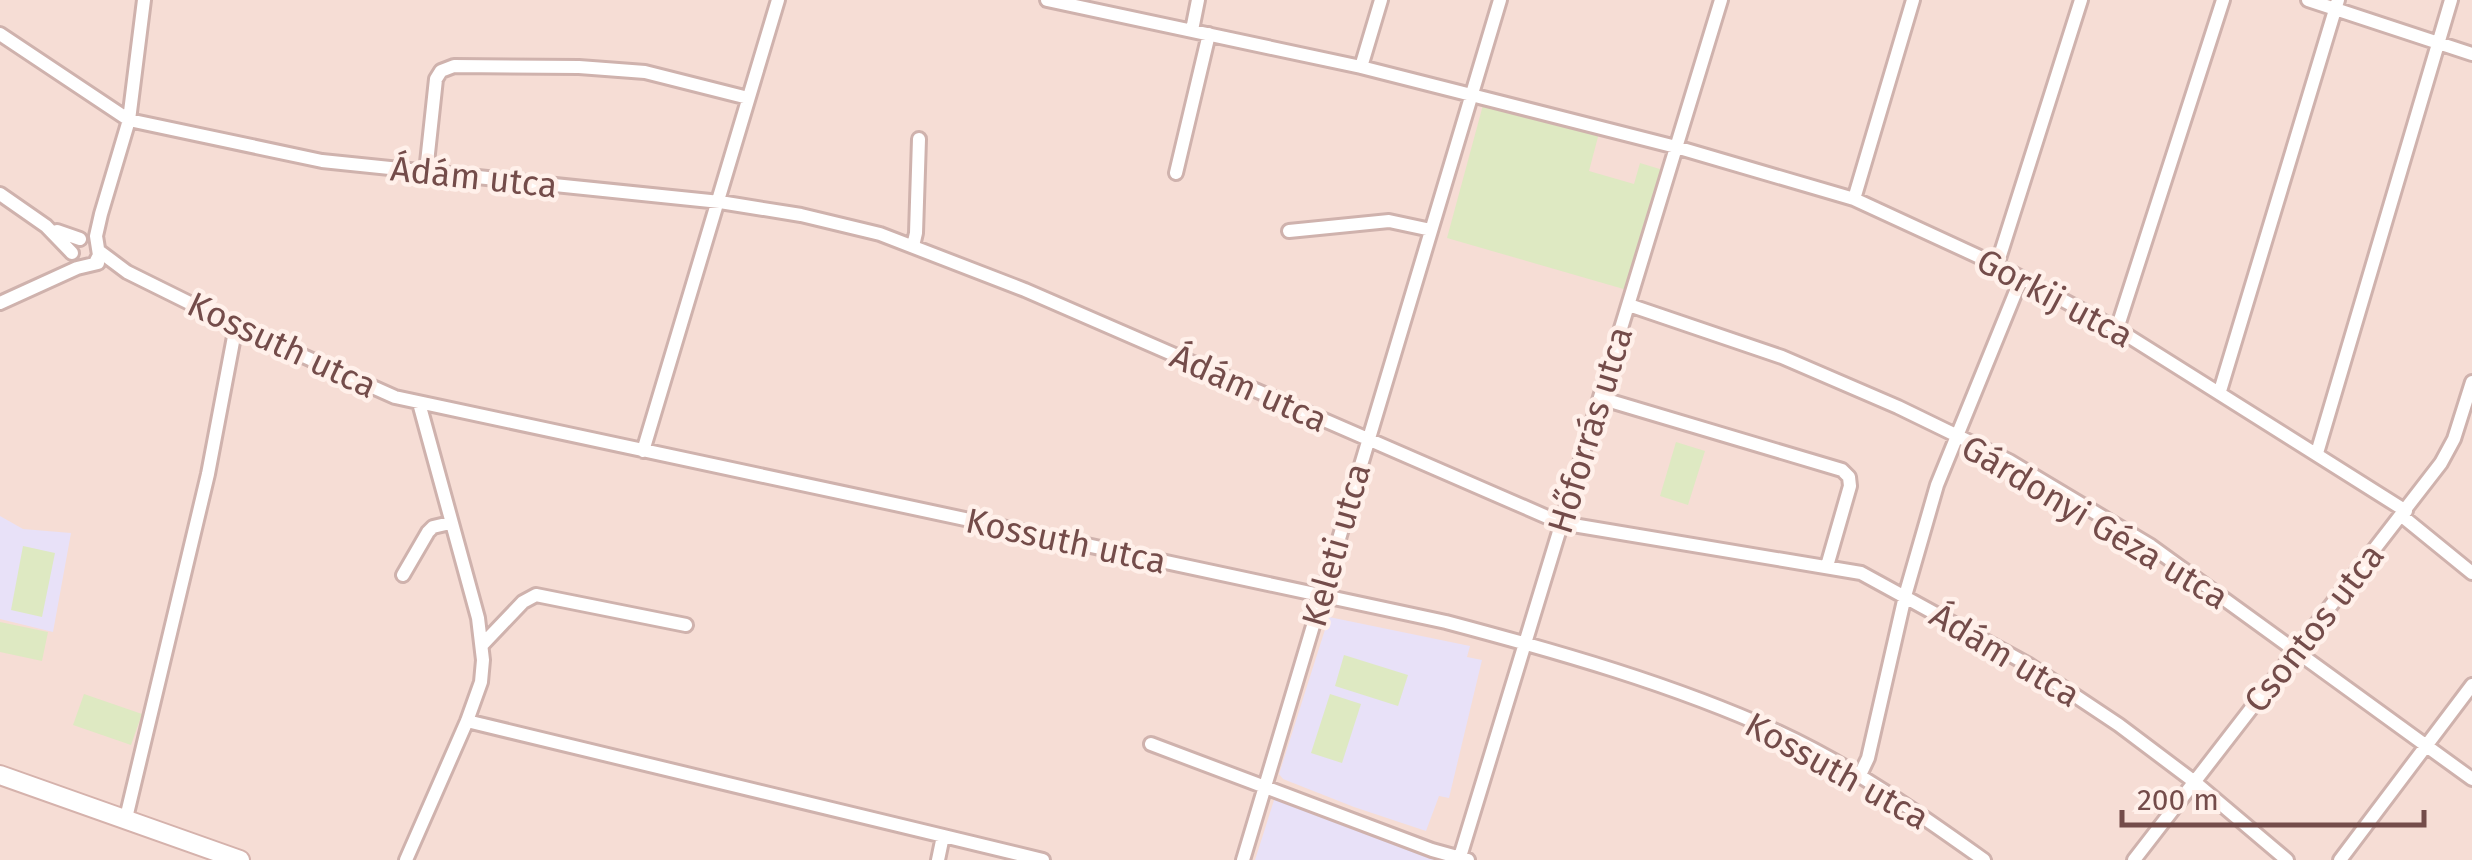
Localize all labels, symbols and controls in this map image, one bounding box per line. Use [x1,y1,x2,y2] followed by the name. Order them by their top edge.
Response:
[389,147,559,207] street label: Ádám utca
[1970,239,2140,357] street label: Gorkij utca
[181,283,383,407] street label: Kossuth utca
[1539,322,1641,538] street label: Hőforrás utca
[1164,335,1334,441] street label: Ádám utca
[1954,426,2236,618] street label: Gárdonyi Géza utca
[1293,458,1379,632] street label: Keleti utca
[962,499,1170,583] street label: Kossuth utca
[2235,535,2393,721] street label: Csontos utca
[1923,594,2087,716] street label: Ádám utca
[1738,703,1936,839] street label: Kossuth utca
[2122,765,2424,827] scale bar
[2137,782,2219,818] text: 200 m

